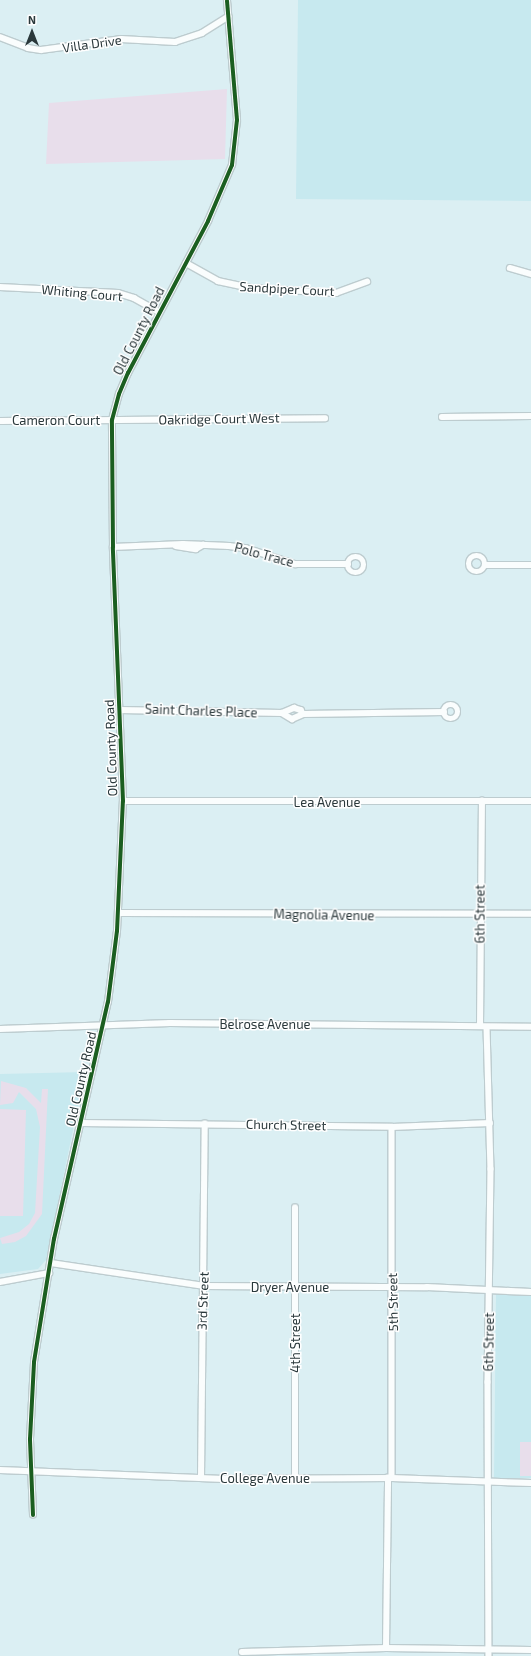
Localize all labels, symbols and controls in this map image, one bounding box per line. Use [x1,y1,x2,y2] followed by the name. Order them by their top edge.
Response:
[12,12,52,52] north arrow
[28,13,36,26] text: N
[61,32,123,56] street label: Villa Drive
[239,279,335,299] street label: Sandpiper Court
[41,282,123,304] street label: Whiting Court
[110,284,168,378] street label: Old County Road
[158,410,280,428] street label: Oakridge Court West
[12,412,100,428] street label: Cameron Court
[232,540,296,570] street label: Polo Trace
[102,699,120,797] street label: Old County Road
[144,701,258,721] street label: Saint Charles Place
[293,794,361,810] street label: Lea Avenue
[472,885,488,943] street label: 6th Street
[273,906,375,924] street label: Magnolia Avenue
[219,1016,311,1032] street label: Belrose Avenue
[62,1030,100,1128] street label: Old County Road
[246,1117,326,1133] street label: Church Street
[194,1271,212,1331] street label: 3rd Street
[385,1273,401,1331] street label: 5th Street
[250,1279,330,1295] street label: Dryer Avenue
[481,1312,497,1372] street label: 6th Street
[287,1313,303,1373] street label: 4th Street
[220,1470,310,1486] street label: College Avenue

